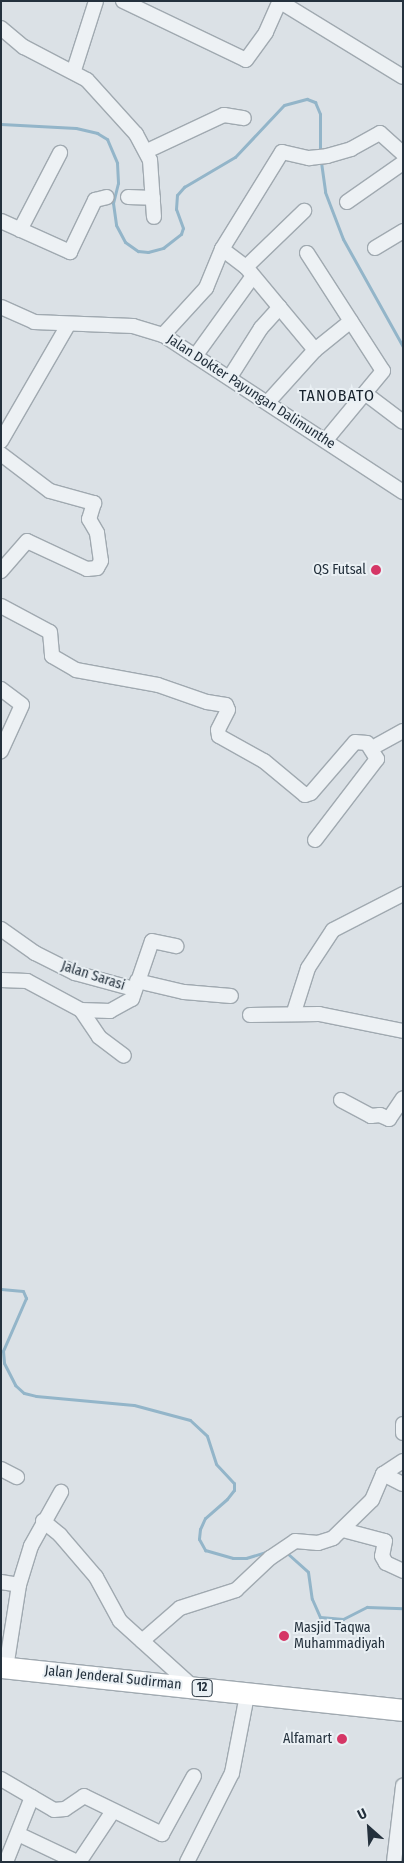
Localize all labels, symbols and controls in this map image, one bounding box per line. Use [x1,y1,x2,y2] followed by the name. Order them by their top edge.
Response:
[164,331,338,453] street label: Jalan Dokter Payungan Dalimunthe
[298,386,376,406] district label: TANOBATO
[313,562,366,578] place label: QS Futsal
[370,564,382,576] marker: QS Futsal
[59,958,127,994] street label: Jalan Sarasi
[294,1620,385,1652] place label: Masjid Taqwa Muhammadiyah
[278,1630,290,1642] marker: Masjid Taqwa Muhammadiyah
[44,1662,182,1694] street label: Jalan Jenderal Sudirman
[191,1679,213,1698] road number: 12
[283,1731,332,1747] place label: Alfamart
[336,1733,348,1745] marker: Alfamart
[344,1803,394,1853] north arrow
[355,1805,370,1824] text: U

